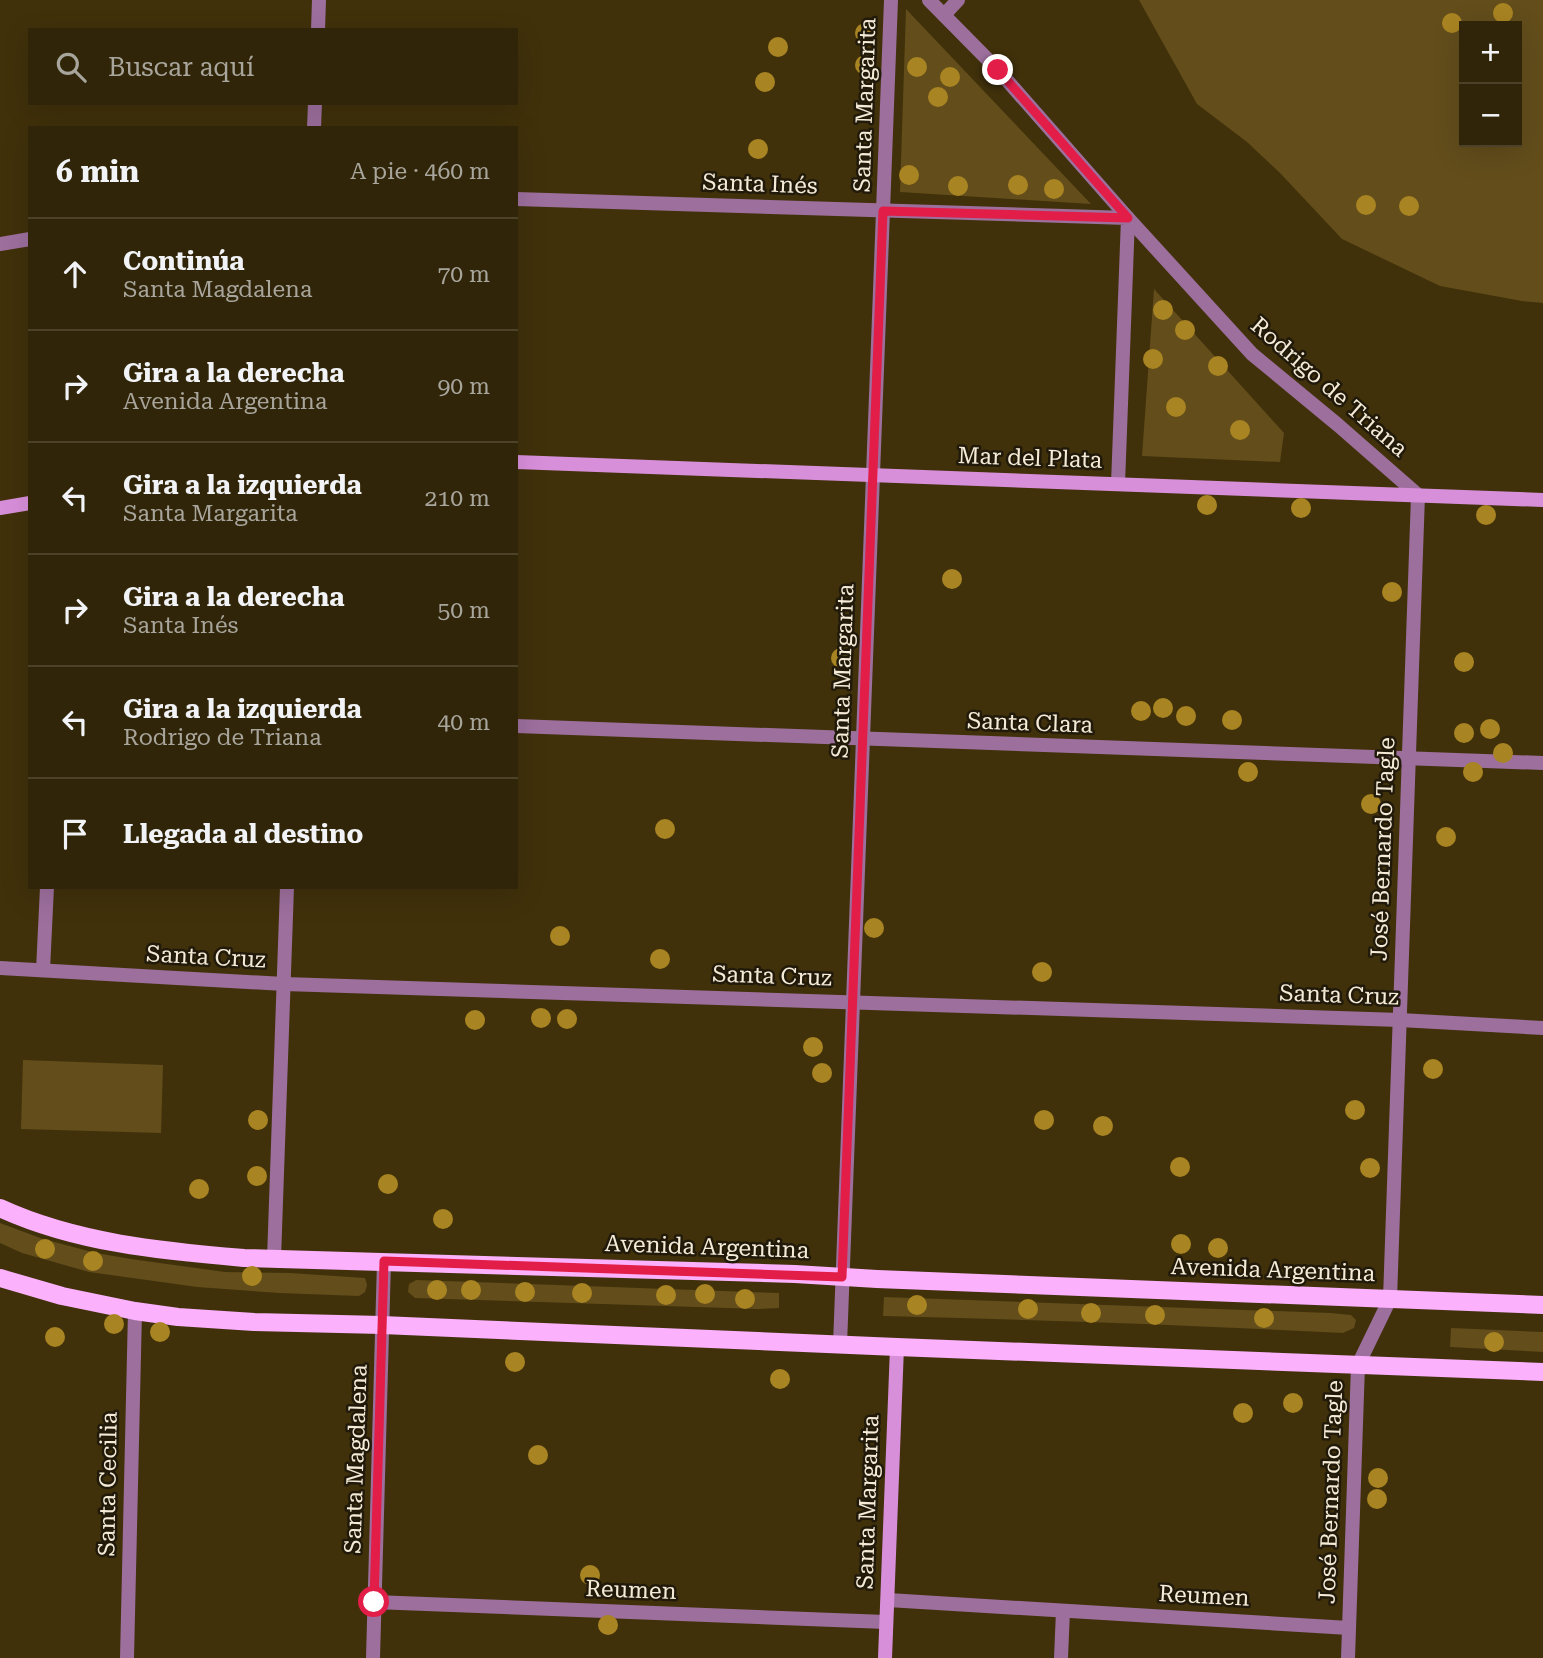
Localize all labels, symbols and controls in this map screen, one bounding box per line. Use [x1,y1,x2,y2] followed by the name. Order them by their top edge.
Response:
[848,17,882,193] street label: Santa Margarita
[1459,21,1522,147] map controls
[1459,21,1522,84] button: +
[28,28,518,105] search box
[52,48,90,86] icon: search
[108,52,254,82] text: Buscar aquí
[982,54,1013,85] route end
[1459,84,1522,147] button: −
[56,154,139,189] text: 6 min
[350,158,490,185] text: A pie · 460 m
[702,168,818,200] street label: Santa Inés
[123,246,245,276] text: Continúa
[56,255,94,293] icon: ahead
[437,261,490,288] text: 70 m
[123,276,312,303] text: Santa Magdalena
[1245,312,1413,463] street label: Rodrigo de Triana
[123,358,344,388] text: Gira a la derecha
[56,367,94,405] icon: right
[437,373,490,400] text: 90 m
[123,388,327,415] text: Avenida Argentina
[957,442,1103,474] street label: Mar del Plata
[123,470,362,500] text: Gira a la izquierda
[56,479,94,517] icon: left
[425,485,490,512] text: 210 m
[123,500,298,527] text: Santa Margarita
[123,582,344,612] text: Gira a la derecha
[826,583,860,759] street label: Santa Margarita
[56,591,94,629] icon: right
[437,597,490,624] text: 50 m
[123,612,239,639] text: Santa Inés
[123,694,362,724] text: Gira a la izquierda
[56,703,94,741] icon: left
[966,707,1094,739] street label: Santa Clara
[437,709,490,736] text: 40 m
[123,724,322,751] text: Rodrigo de Triana
[1366,737,1400,961] street label: José Bernardo Tagle
[56,815,94,853] icon: arrive
[123,819,363,849] text: Llegada al destino
[146,940,267,974] street label: Santa Cruz
[712,960,832,992] street label: Santa Cruz
[1279,979,1399,1011] street label: Santa Cruz
[604,1230,810,1264] street label: Avenida Argentina
[1170,1253,1376,1287] street label: Avenida Argentina
[339,1363,373,1554] street label: Santa Magdalena
[1314,1380,1348,1604] street label: José Bernardo Tagle
[93,1411,123,1557] street label: Santa Cecilia
[851,1414,885,1590] street label: Santa Margarita
[585,1575,677,1605] street label: Reumen
[1158,1580,1250,1612] street label: Reumen
[358,1586,389,1617] route start

